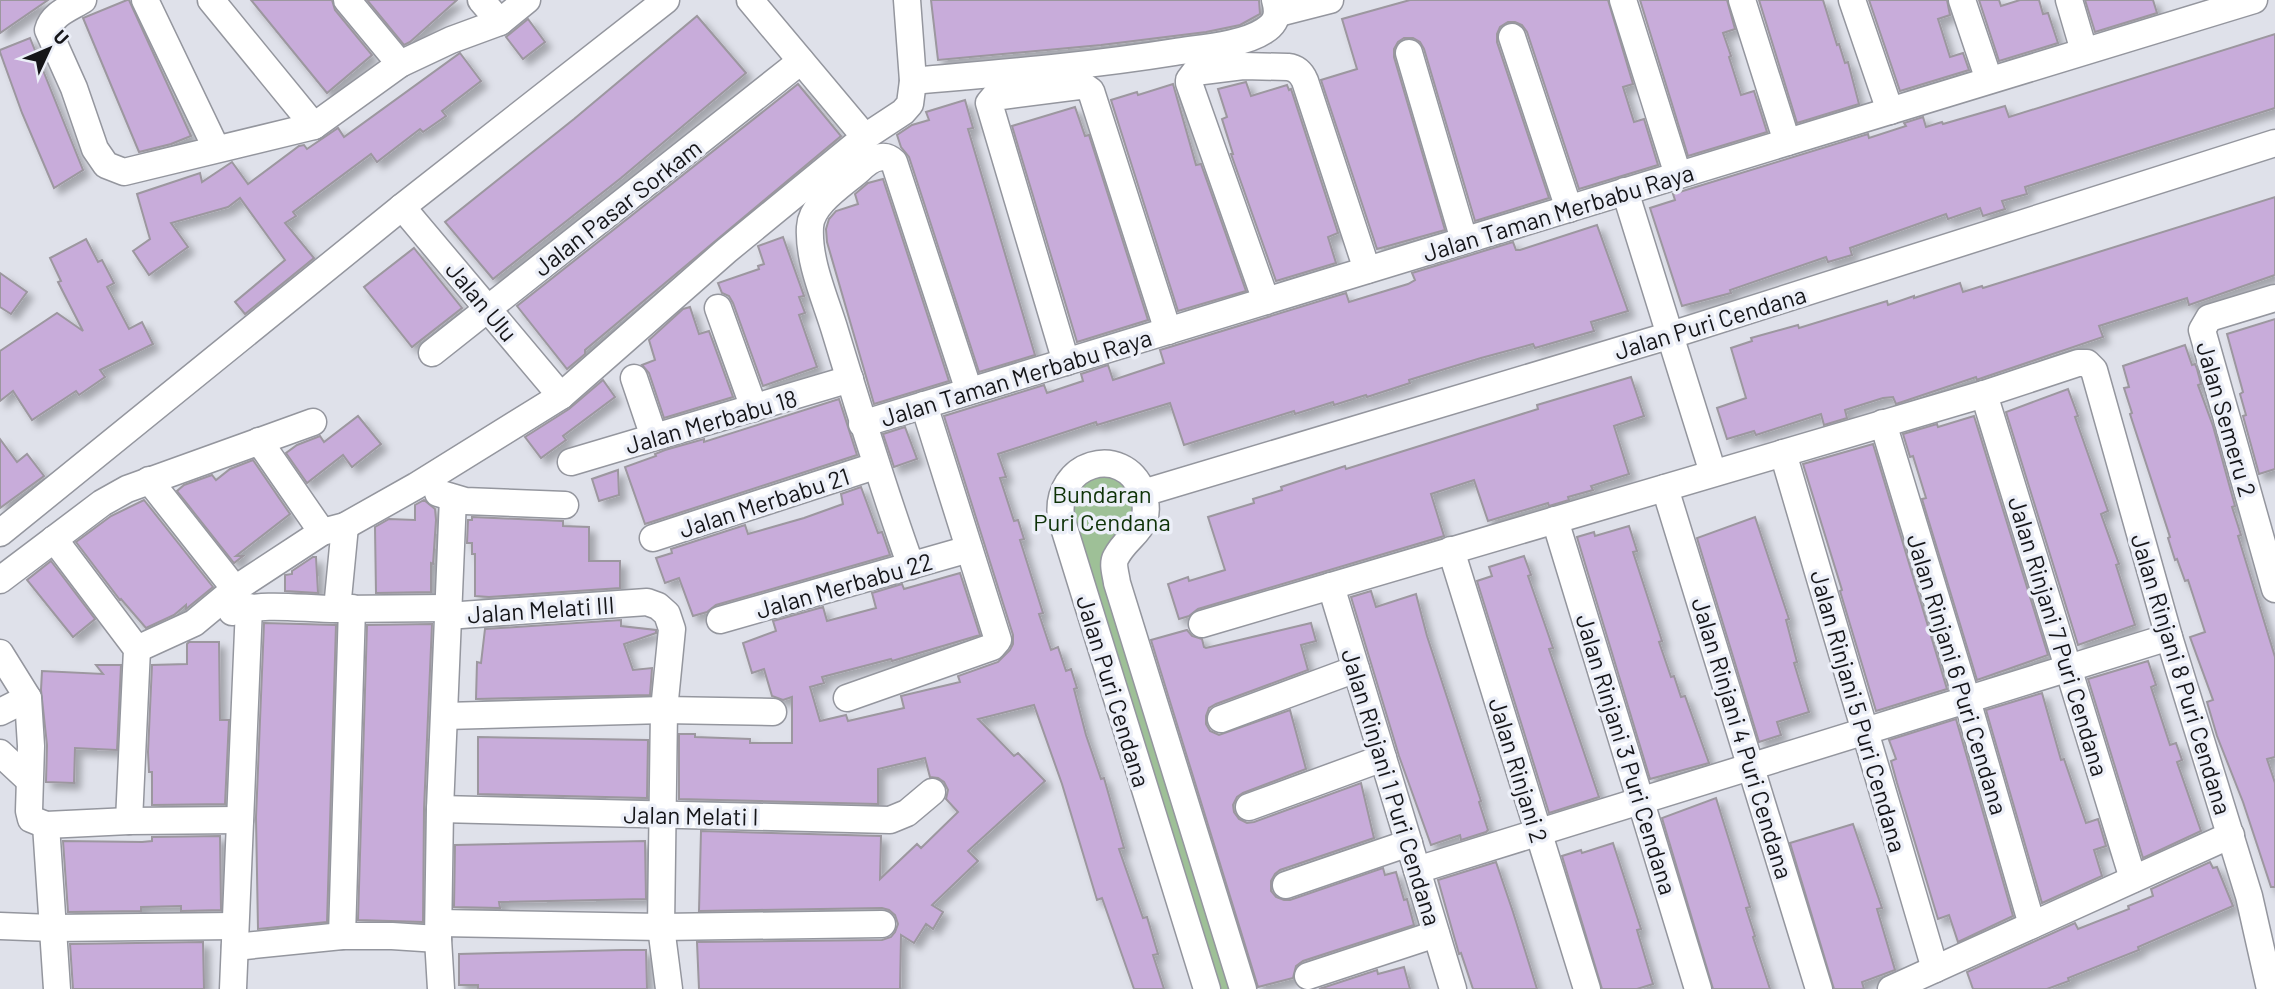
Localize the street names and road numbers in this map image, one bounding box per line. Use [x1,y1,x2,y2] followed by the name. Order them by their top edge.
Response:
[527,132,707,282] street label: Jalan Pasar Sorkam
[1419,157,1697,267] street label: Jalan Taman Merbabu Raya
[440,255,524,347] street label: Jalan Ulu
[1611,279,1809,365] street label: Jalan Puri Cendana
[877,322,1155,432] street label: Jalan Taman Merbabu Raya
[2191,338,2263,500] street label: Jalan Semeru 2
[622,383,800,459] street label: Jalan Merbabu 18
[675,461,853,543] street label: Jalan Merbabu 21
[2003,493,2115,779] street label: Jalan Rinjani 7 Puri Cendana
[1901,530,2015,818] street label: Jalan Rinjani 6 Puri Cendana
[2125,530,2239,818] street label: Jalan Rinjani 8 Puri Cendana
[752,546,936,624] street label: Jalan Merbabu 22
[1805,567,1913,855] street label: Jalan Rinjani 5 Puri Cendana
[466,589,616,629] street label: Jalan Melati III
[1071,592,1157,790] street label: Jalan Puri Cendana
[1686,594,1800,882] street label: Jalan Rinjani 4 Puri Cendana
[1570,610,1684,898] street label: Jalan Rinjani 3 Puri Cendana
[1336,645,1448,929] street label: Jalan Rinjani 1 Puri Cendana
[1483,694,1555,846] street label: Jalan Rinjani 2
[623,799,759,831] street label: Jalan Melati I

